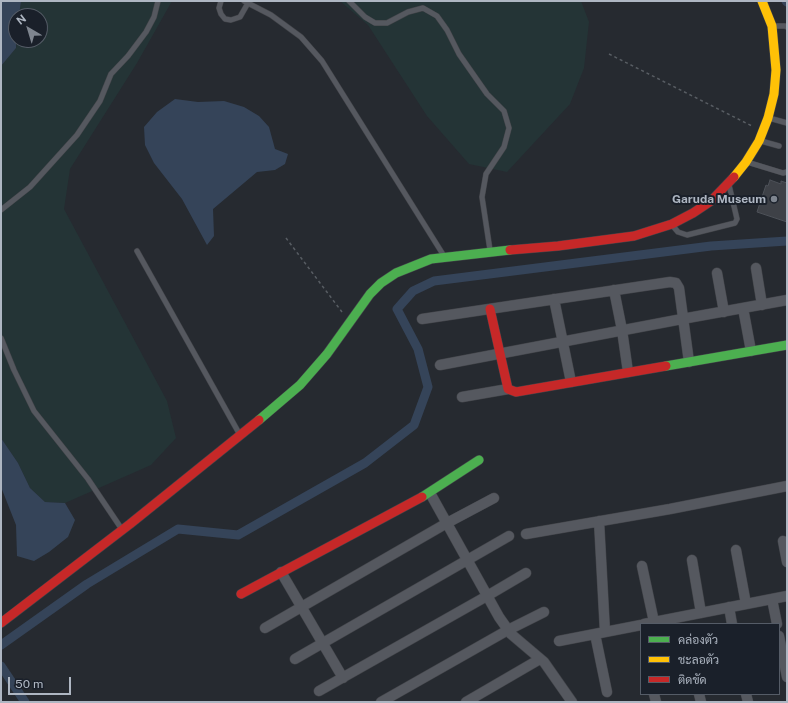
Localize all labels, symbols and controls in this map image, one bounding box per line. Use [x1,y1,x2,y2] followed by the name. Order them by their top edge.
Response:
[8,8,48,48] north arrow
[14,12,28,27] text: N
[672,192,766,206] place label: Garuda Museum
[769,194,779,204] marker: Garuda Museum
[640,623,780,695] legend
[678,633,718,647] text: คล่องตัว
[678,653,719,667] text: ชะลอตัว
[10,669,73,695] scale bar
[678,673,707,687] text: ติดขัด
[15,677,43,691] text: 50 m

